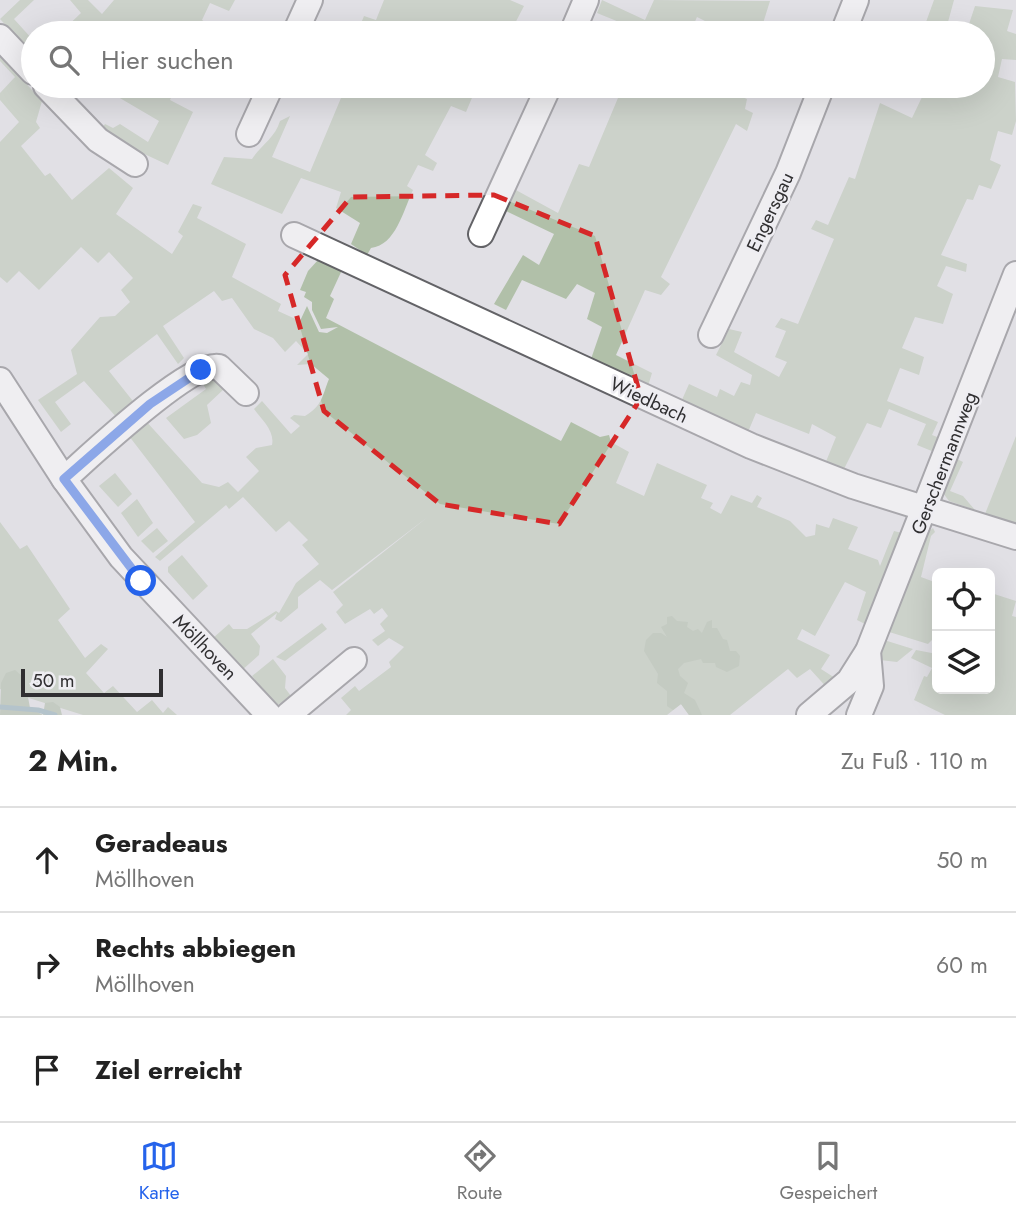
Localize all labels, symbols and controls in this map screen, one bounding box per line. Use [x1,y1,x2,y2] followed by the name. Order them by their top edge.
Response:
[21,21,995,98] search box
[45,41,83,79] icon: search
[101,41,234,79] text: Hier suchen
[740,168,800,256] street label: Engersgau
[185,354,216,385] route end
[605,370,693,430] street label: Wiedbach
[904,388,984,538] street label: Gerschermannweg
[125,565,156,596] route start
[932,568,995,694] map controls
[932,568,995,631] button: locate
[167,608,243,686] street label: Möllhoven
[932,631,995,694] button: layers
[21,666,163,698] scale bar
[32,667,75,694] text: 50 m
[28,739,119,782] text: 2 Min.
[841,744,988,778] text: Zu Fuß · 110 m
[95,824,228,862] text: Geradeaus
[28,841,66,879] icon: ahead
[936,843,988,877] text: 50 m
[95,862,195,896] text: Möllhoven
[95,929,296,967] text: Rechts abbiegen
[28,946,66,984] icon: right
[936,948,988,982] text: 60 m
[95,967,195,1001] text: Möllhoven
[28,1051,66,1089] icon: arrive
[95,1051,242,1089] text: Ziel erreicht
[139,1137,179,1206] tab: Karte
[457,1137,502,1206] tab: Route
[780,1137,877,1206] tab: Gespeichert

